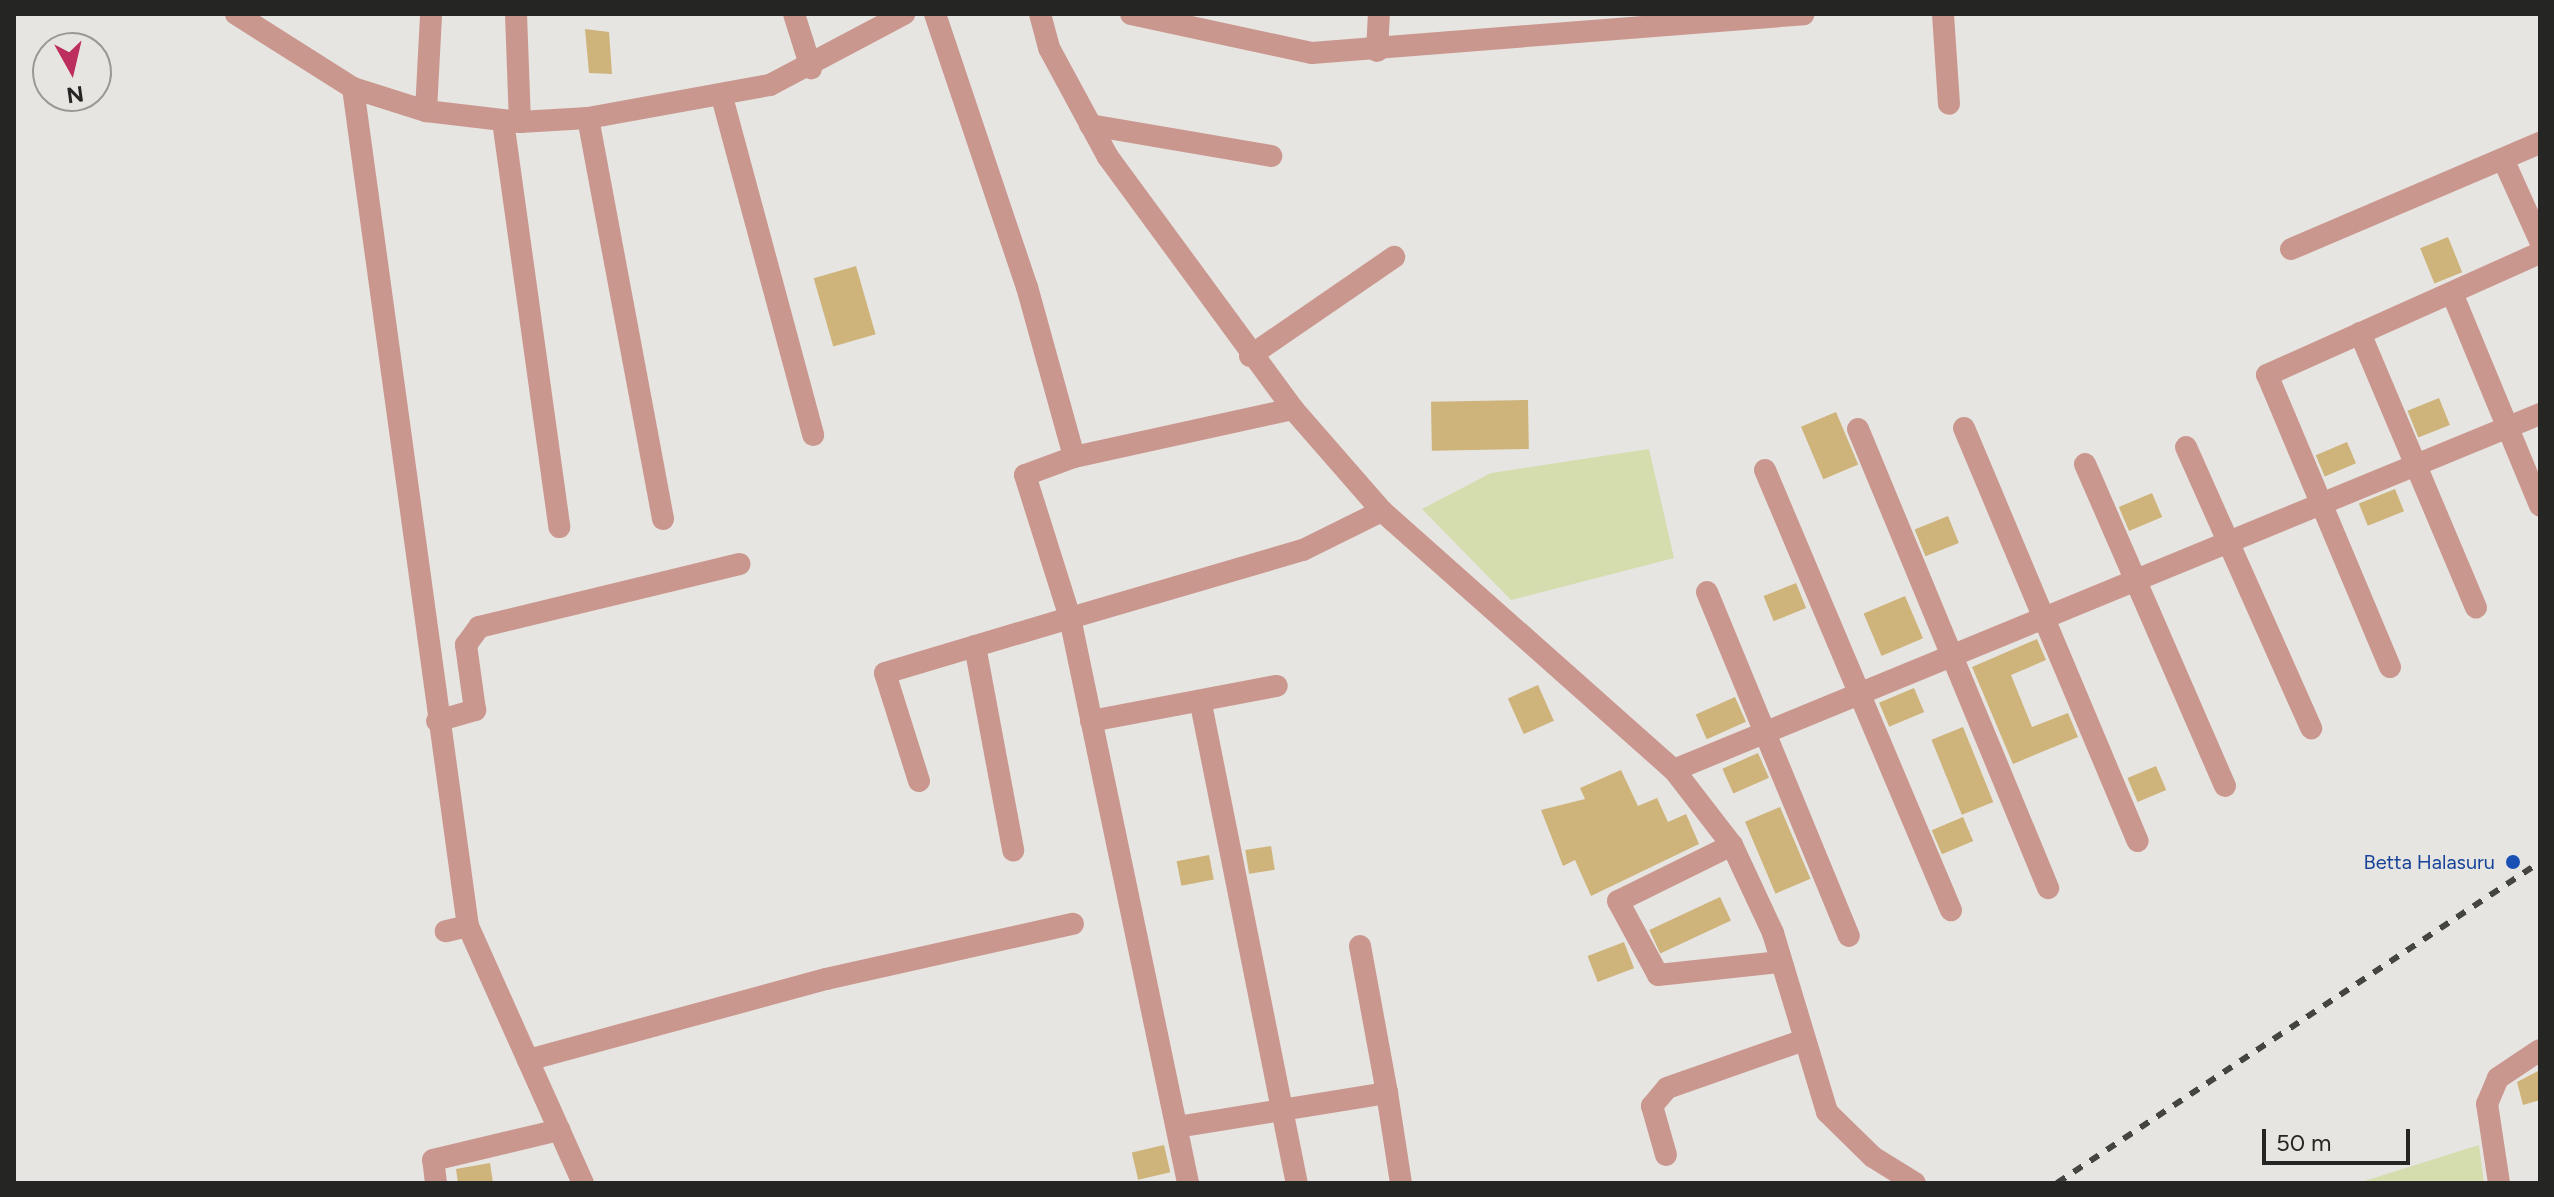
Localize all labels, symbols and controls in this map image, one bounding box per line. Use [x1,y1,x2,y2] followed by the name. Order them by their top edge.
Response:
[32,32,112,112] north arrow
[65,80,85,109] text: N
[2363,850,2495,874] place label: Betta Halasuru
[2502,851,2524,873] marker: Betta Halasuru
[2266,1113,2414,1163] scale bar
[2276,1128,2332,1157] text: 50 m

